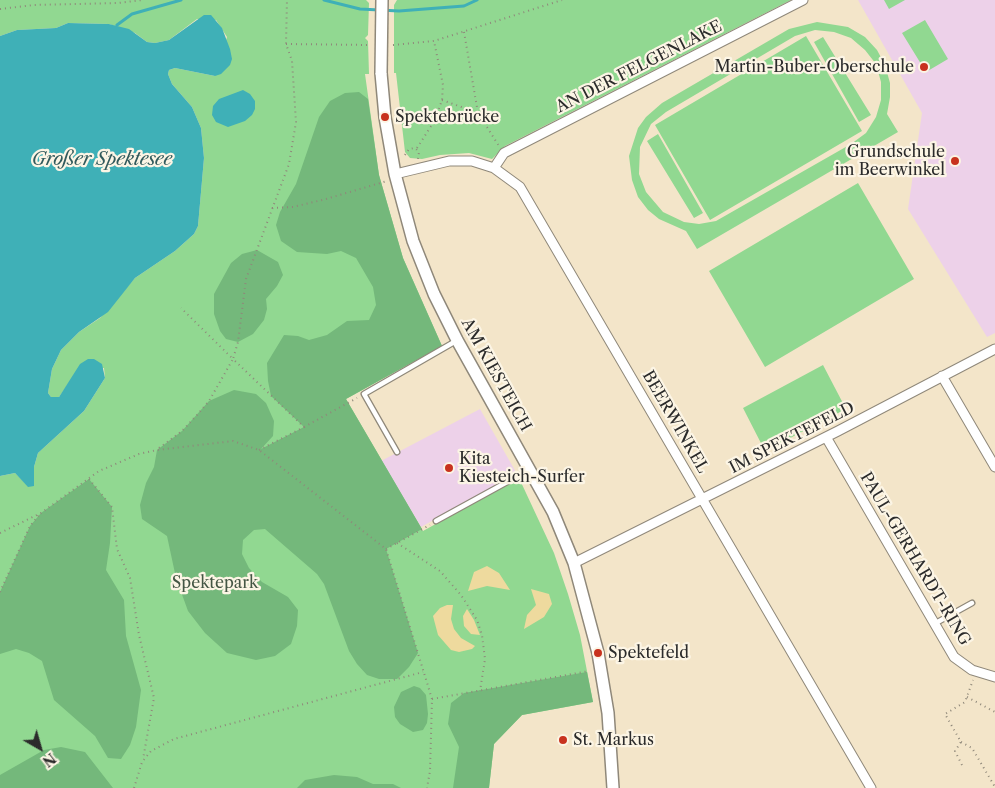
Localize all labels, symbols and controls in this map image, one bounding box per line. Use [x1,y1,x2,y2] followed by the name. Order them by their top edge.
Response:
[553,17,725,117] street label: AN DER FELGENLAKE
[714,57,914,77] place label: Martin-Buber-Oberschule
[918,61,930,73] marker: Martin-Buber-Oberschule
[395,107,499,127] place label: Spektebrücke
[379,111,391,123] marker: Spektebrücke
[835,142,945,180] place label: Grundschule im Beerwinkel
[32,149,172,171] water label: Großer Spektesee
[949,155,961,167] marker: Grundschule im Beerwinkel
[457,315,535,435] street label: AM KIESTEICH
[638,367,712,477] street label: BEERWINKEL
[726,398,858,478] street label: IM SPEKTEFELD
[459,449,585,487] place label: Kita Kiesteich-Surfer
[443,462,455,474] marker: Kita Kiesteich-Surfer
[856,469,974,649] street label: PAUL-GERHARDT-RING
[172,573,258,593] park label: Spektepark
[608,643,689,663] place label: Spektefeld
[592,647,604,659] marker: Spektefeld
[15,723,65,773] north arrow
[573,730,654,750] place label: St. Markus
[557,734,569,746] marker: St. Markus
[39,749,60,771] text: N

